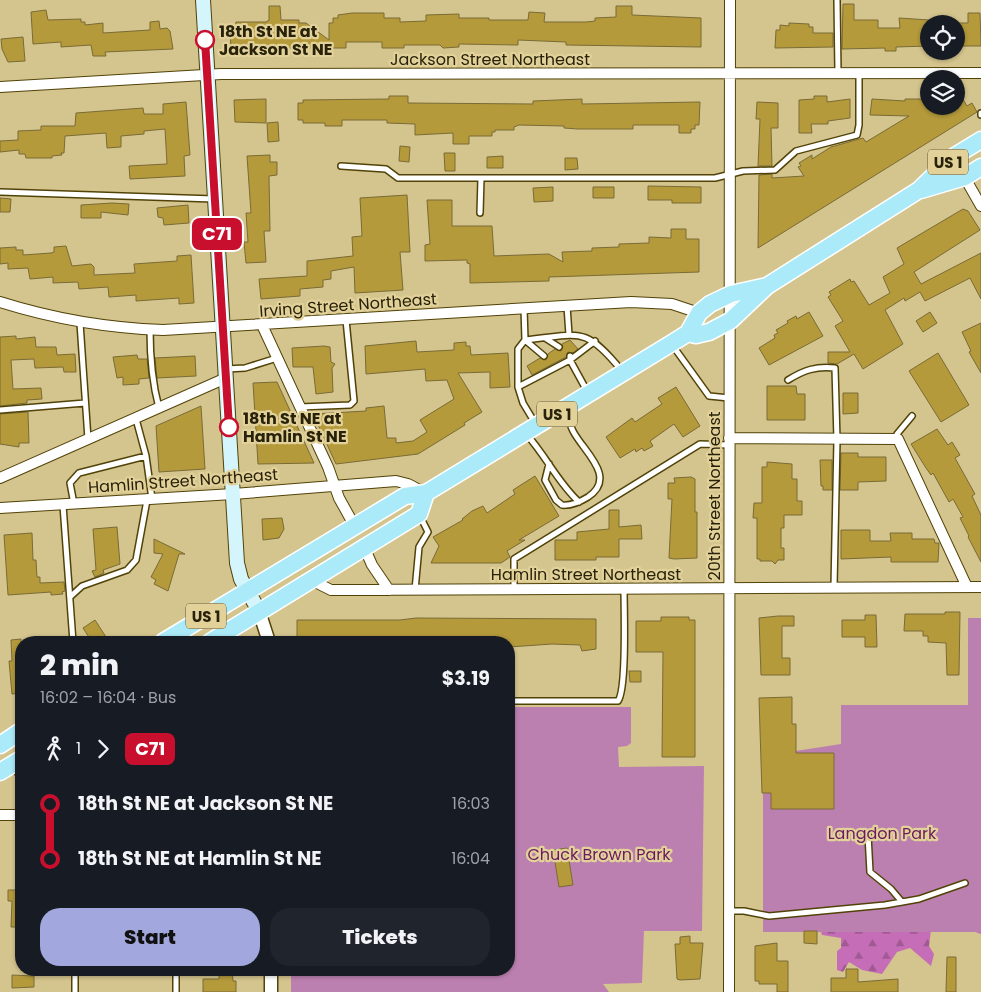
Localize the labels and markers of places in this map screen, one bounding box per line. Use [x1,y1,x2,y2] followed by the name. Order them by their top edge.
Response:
[219,20,332,61] place label: 18th St NE at Jackson St NE
[195,30,215,50] marker: 18th St NE at Jackson St NE
[243,407,347,448] place label: 18th St NE at Hamlin St NE
[219,417,239,437] marker: 18th St NE at Hamlin St NE

